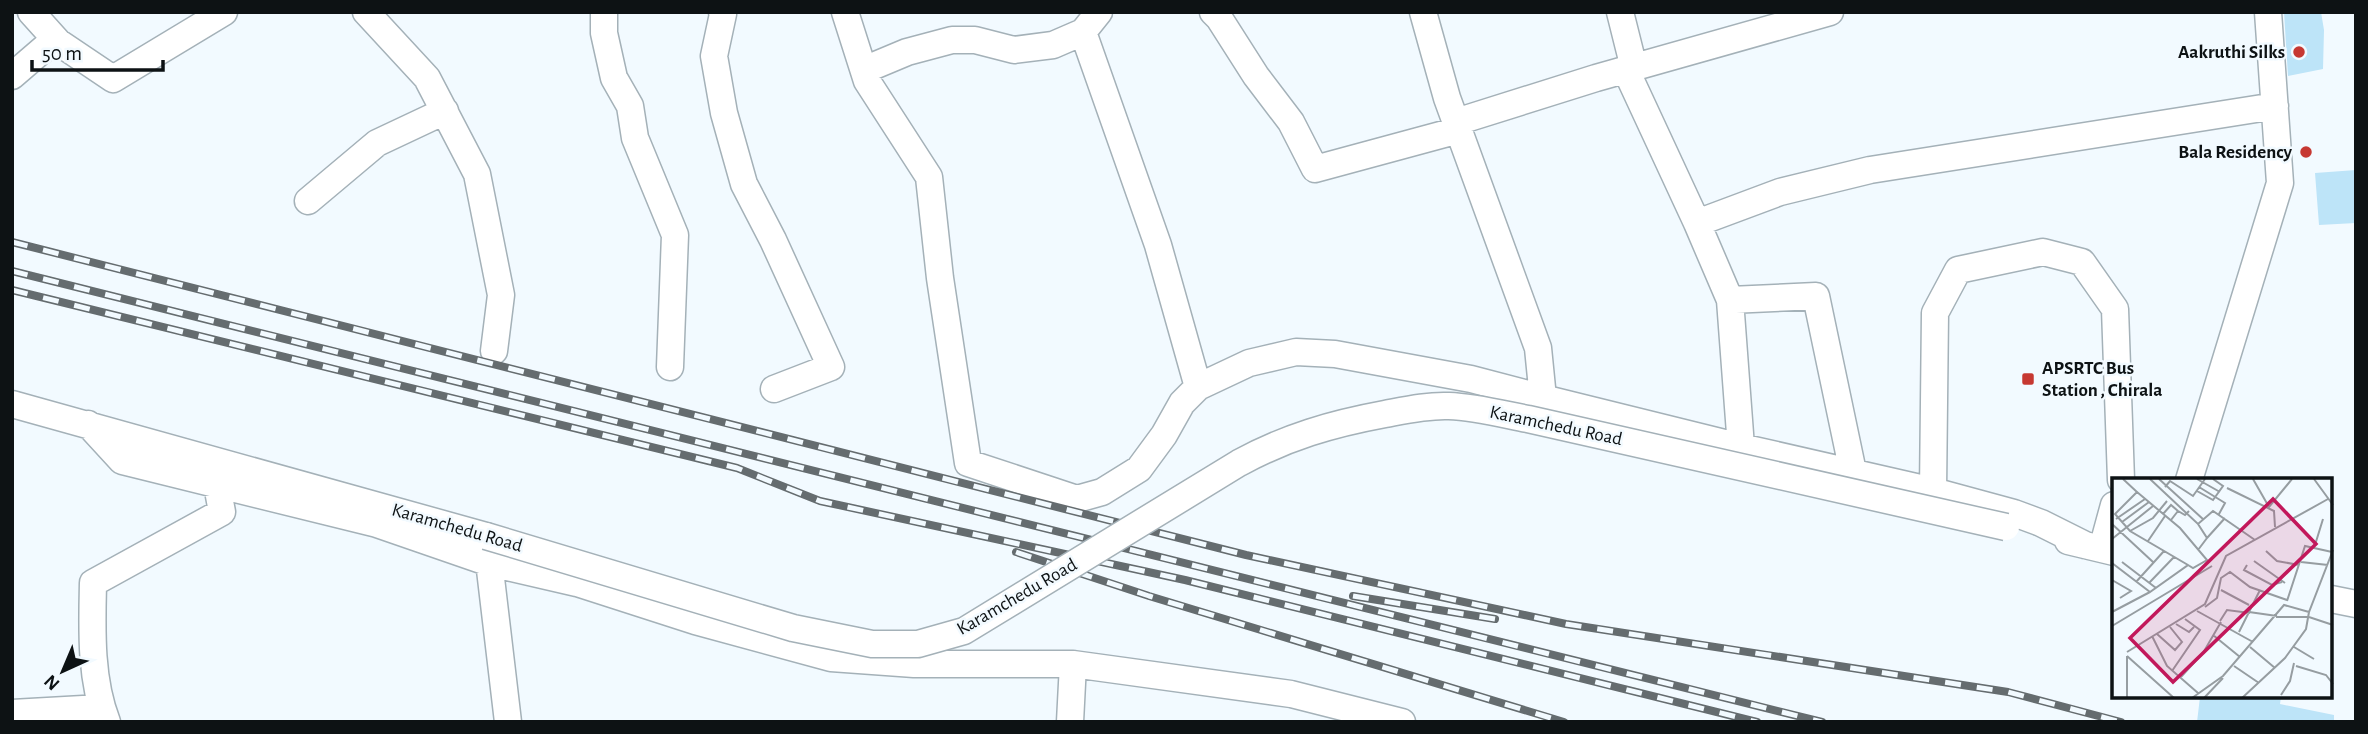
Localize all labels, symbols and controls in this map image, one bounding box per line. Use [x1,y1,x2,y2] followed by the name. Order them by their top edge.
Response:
[32,28,163,72] scale bar
[42,43,82,64] text: 50 m
[2178,43,2285,62] place label: Aakruthi Silks
[2291,44,2307,60] marker: Aakruthi Silks
[2178,143,2292,162] place label: Bala Residency
[2298,144,2314,160] marker: Bala Residency
[2042,359,2163,400] place label: APSRTC Bus Station , Chirala
[2020,371,2036,387] marker: APSRTC Bus Station , Chirala
[1488,403,1624,449] street label: Karamchedu Road
[2112,478,2333,699] inset map
[390,500,525,556] street label: Karamchedu Road
[954,555,1080,639] street label: Karamchedu Road
[28,636,98,706] north arrow
[41,671,64,694] text: N

